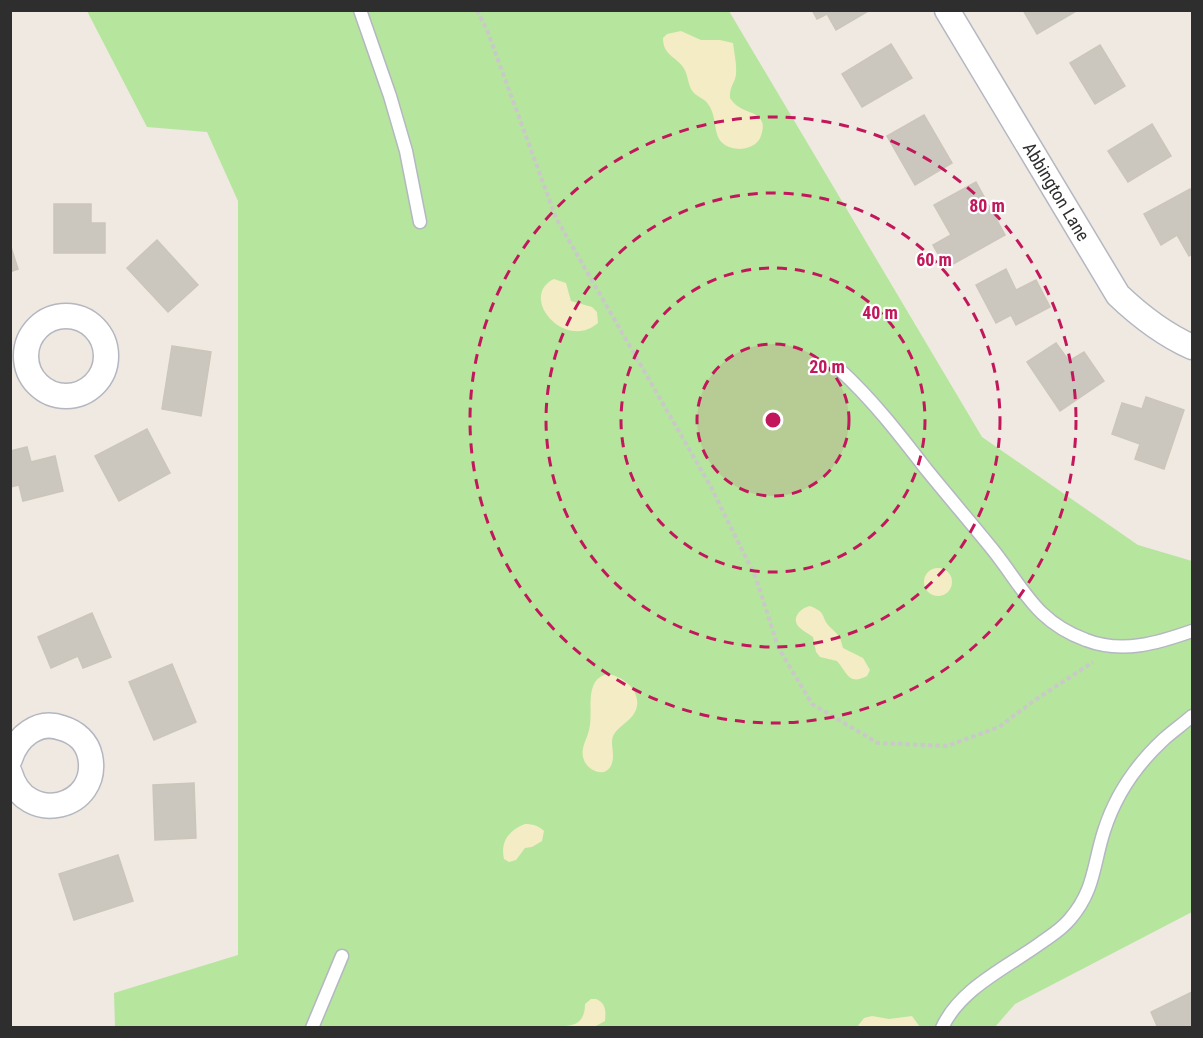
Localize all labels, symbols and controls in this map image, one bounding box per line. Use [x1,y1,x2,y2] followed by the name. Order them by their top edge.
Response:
[1019,138,1094,245] street label: Abbington Lane
[969,195,1005,216] text: 80 m
[916,249,952,270] text: 60 m
[862,302,898,323] text: 40 m
[809,356,845,377] text: 20 m
[763,410,783,430] centre of rings

